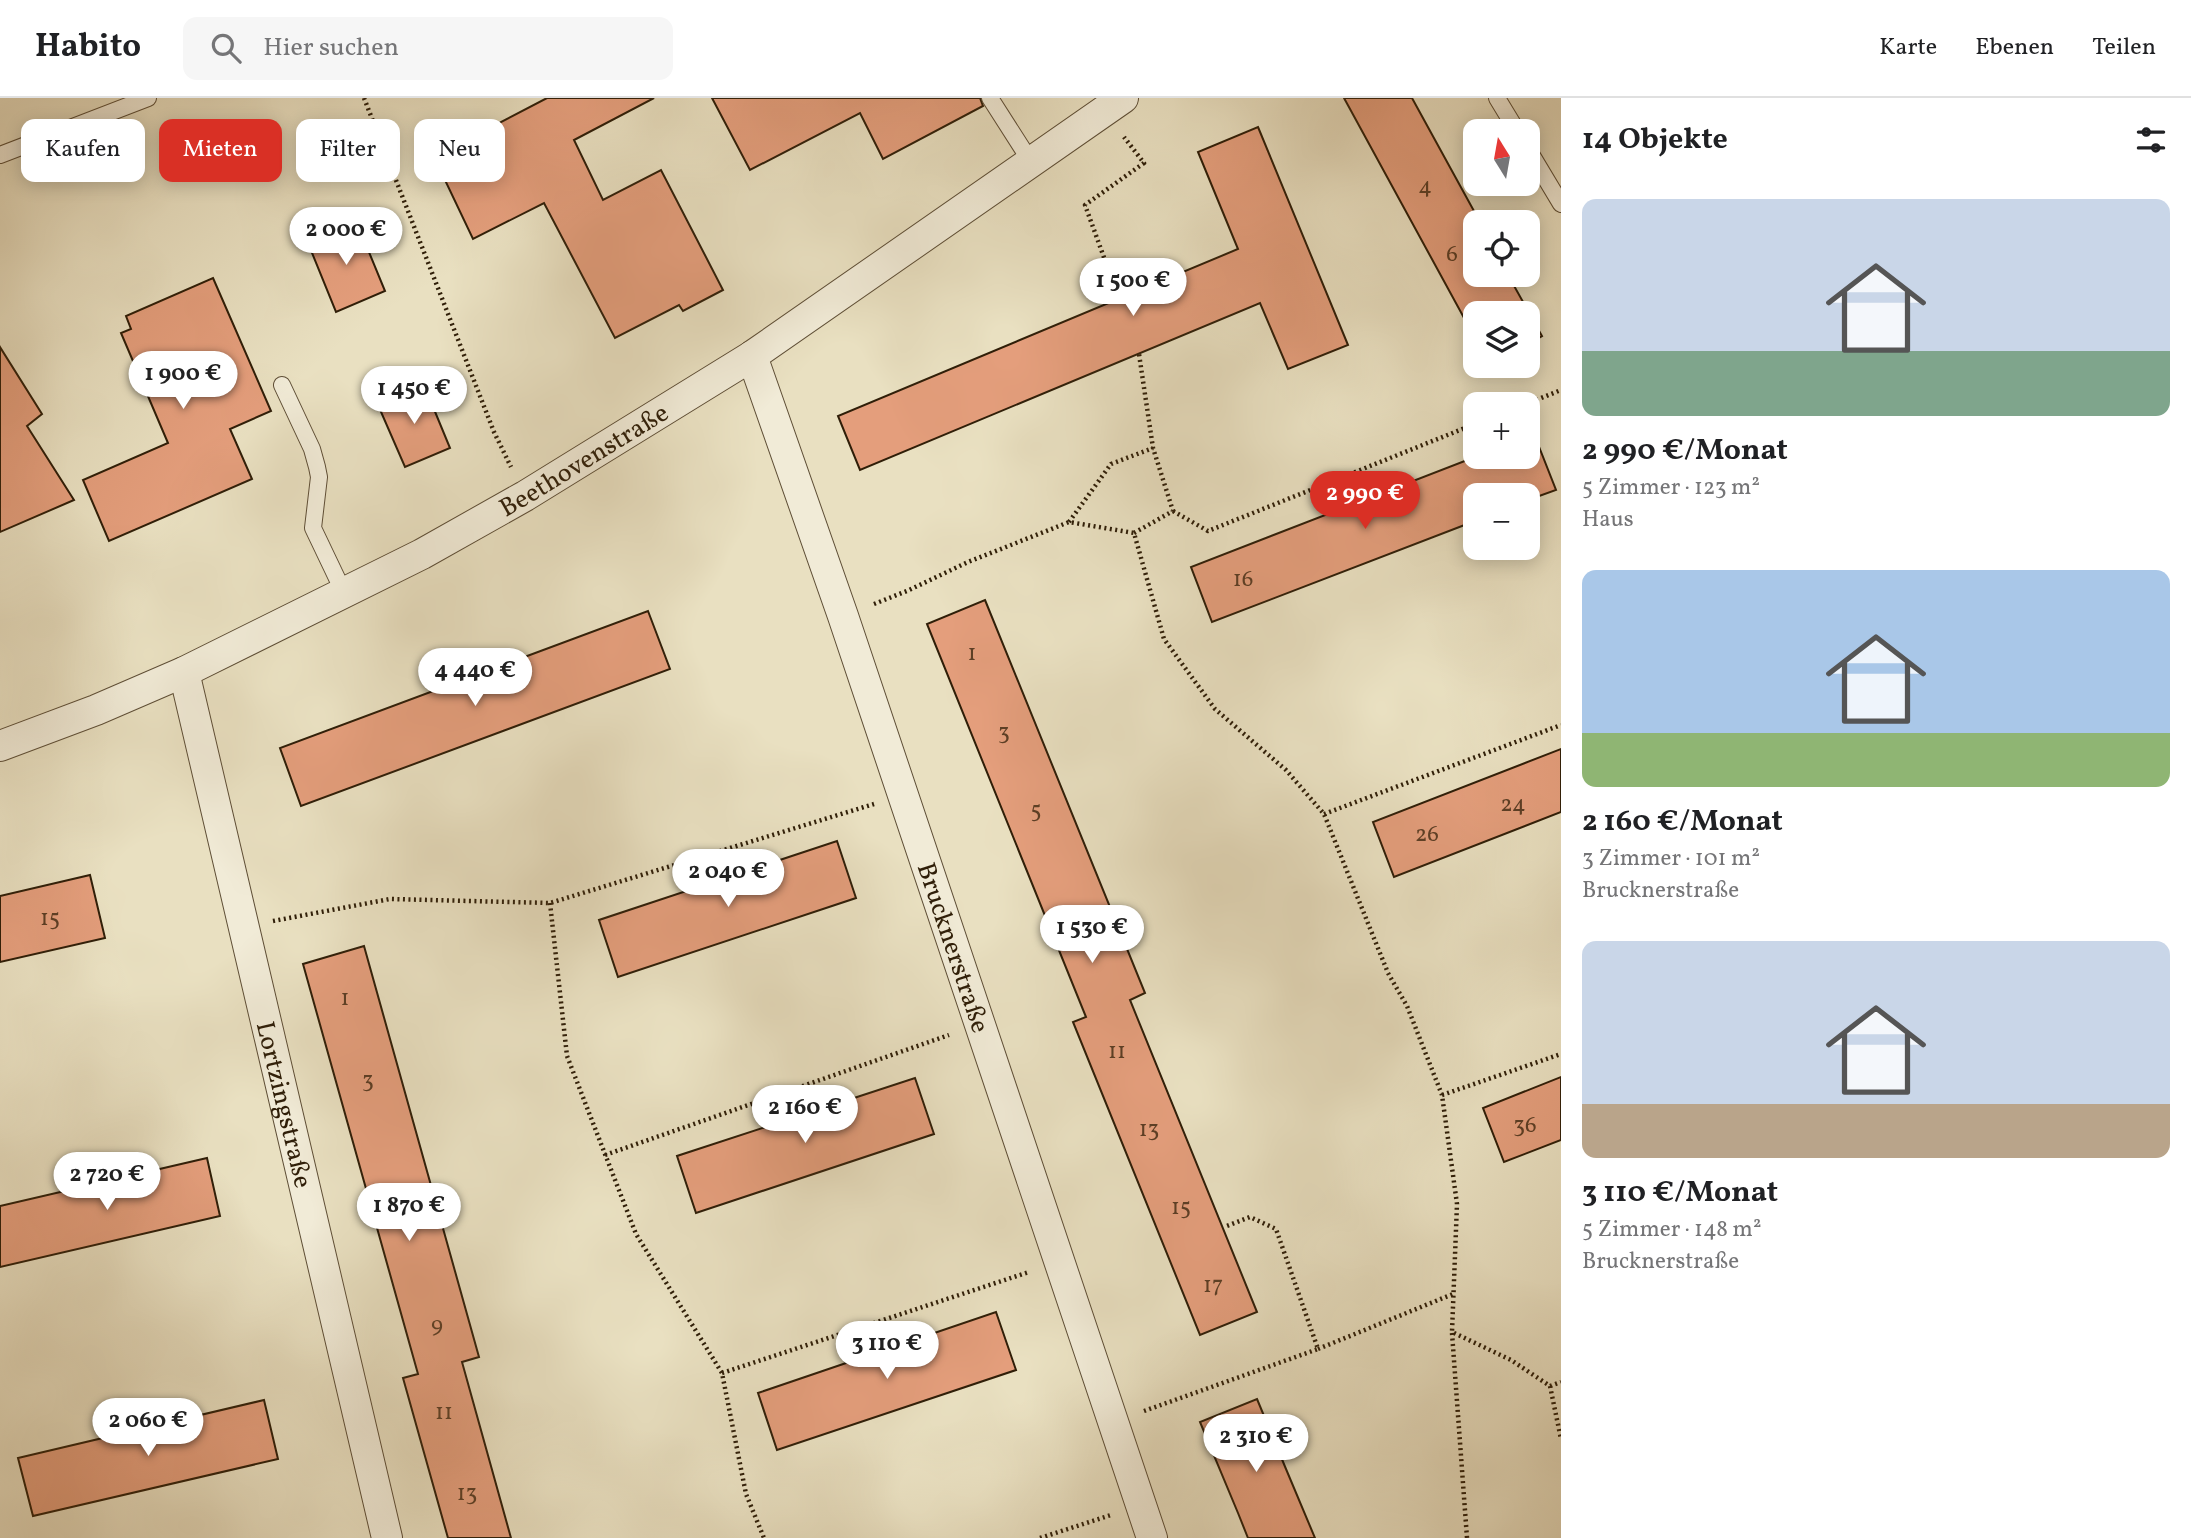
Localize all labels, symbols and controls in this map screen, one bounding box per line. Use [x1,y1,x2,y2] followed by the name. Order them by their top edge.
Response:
[183,17,673,80] search box
[35,25,141,71] text: Habito
[207,29,245,67] icon: search
[263,30,399,66] text: Hier suchen
[1879,31,1937,65] text: Karte
[1975,31,2054,65] text: Ebenen
[2092,31,2156,65] text: Teilen
[21,119,145,182] chip: Kaufen
[159,119,282,182] chip: Mieten
[296,119,400,182] chip: Filter
[414,119,505,182] chip: Neu
[1463,119,1540,196] north arrow
[1463,119,1540,560] map controls
[1582,119,1728,161] text: 14 Objekte
[2132,121,2170,159] icon: filters
[1418,171,1432,203] house number: 4
[281,208,411,267] pin: 2 000 €
[1463,210,1540,287] button: locate
[305,214,387,246] text: 2 000 €
[1446,239,1458,271] house number: 6
[1813,245,1939,371] icon: home
[1068,258,1198,318] pin: 1 500 €
[1096,265,1170,297] text: 1 500 €
[1463,301,1540,378] button: layers
[118,352,248,411] pin: 1 900 €
[145,358,221,390] text: 1 900 €
[349,366,479,426] pin: 1 450 €
[377,373,451,405] text: 1 450 €
[1463,392,1540,469] button: +
[493,396,676,527] street label: Beethovenstraße
[1582,430,1788,472] text: 2 990 €/Monat
[1300,472,1430,531] pin: 2 990 €
[1582,472,1760,504] text: 5 Zimmer · 123 m²
[1326,478,1404,510] text: 2 990 €
[1463,483,1540,560] button: −
[1582,504,1634,536] text: Haus
[1233,564,1253,596] house number: 16
[1813,616,1939,742] icon: home
[968,638,976,670] house number: 1
[410,648,540,708] pin: 4 440 €
[434,655,516,687] text: 4 440 €
[998,717,1010,749] house number: 3
[1500,789,1526,821] house number: 24
[1030,795,1042,827] house number: 5
[1582,801,1783,843] text: 2 160 €/Monat
[1415,819,1439,851] house number: 26
[1582,843,1760,875] text: 3 Zimmer · 101 m²
[663,850,793,909] pin: 2 040 €
[688,856,768,888] text: 2 040 €
[907,858,997,1038] street label: Brucknerstraße
[1582,875,1739,907] text: Brucknerstraße
[40,903,60,935] house number: 15
[1027,906,1157,965] pin: 1 530 €
[1056,912,1128,944] text: 1 530 €
[341,983,349,1015] house number: 1
[1813,987,1939,1113] icon: home
[246,1018,320,1192] street label: Lortzingstraße
[1108,1036,1126,1068] house number: 11
[362,1065,374,1097] house number: 3
[740,1086,870,1145] pin: 2 160 €
[768,1092,842,1124] text: 2 160 €
[1513,1110,1537,1142] house number: 36
[1139,1114,1159,1146] house number: 13
[42,1152,172,1212] pin: 2 720 €
[70,1159,144,1191] text: 2 720 €
[1582,1172,1778,1214] text: 3 110 €/Monat
[344,1184,474,1243] pin: 1 870 €
[373,1190,445,1222] text: 1 870 €
[1171,1192,1191,1224] house number: 15
[1582,1214,1761,1246] text: 5 Zimmer · 148 m²
[1582,1246,1739,1278] text: Brucknerstraße
[1203,1270,1223,1302] house number: 17
[431,1310,443,1342] house number: 9
[822,1322,952,1381] pin: 3 110 €
[852,1328,922,1360] text: 3 110 €
[435,1397,453,1429] house number: 11
[83,1398,213,1458] pin: 2 060 €
[108,1405,188,1437] text: 2 060 €
[1191,1414,1321,1474] pin: 2 310 €
[1219,1421,1293,1453] text: 2 310 €
[457,1478,477,1510] house number: 13

